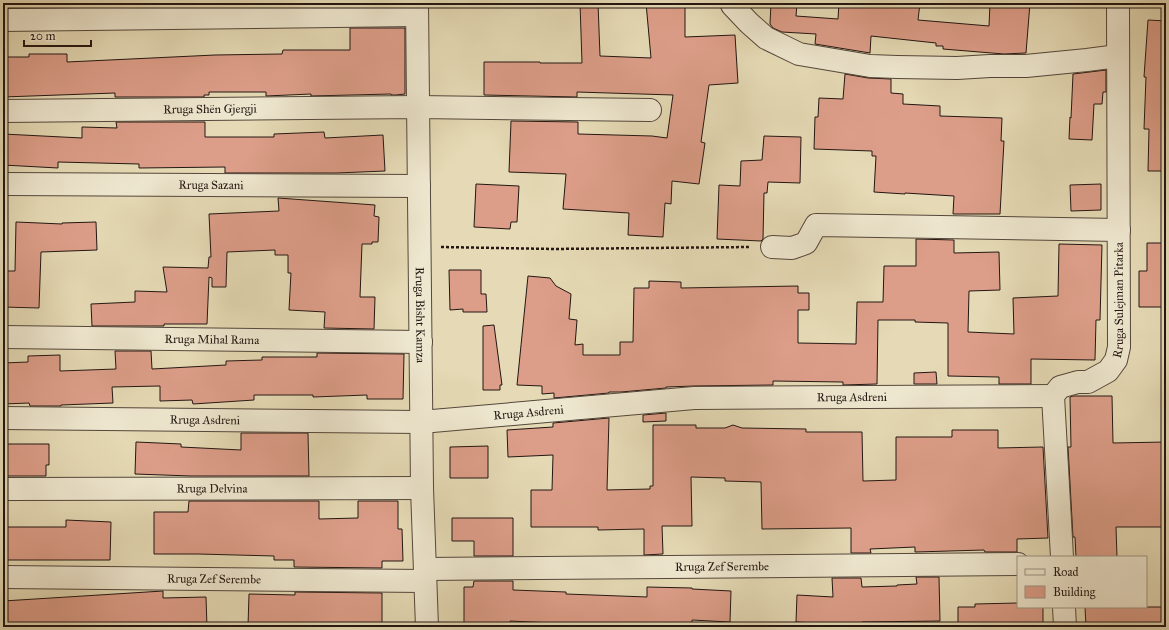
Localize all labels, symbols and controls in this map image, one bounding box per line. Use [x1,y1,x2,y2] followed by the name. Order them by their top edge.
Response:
[24,22,91,48] scale bar
[30,29,56,43] text: 20 m
[163,102,257,117] street label: Rruga Shën Gjergji
[178,178,244,193] street label: Rruga Sazani
[1110,241,1127,359] street label: Rruga Sulejman Pitarka
[412,267,428,364] street label: Rruga Bisht Kamza
[165,332,260,347] street label: Rruga Mihal Rama
[817,390,888,405] street label: Rruga Asdreni
[493,402,565,423] street label: Rruga Asdreni
[170,413,241,428] street label: Rruga Asdreni
[176,481,248,497] street label: Rruga Delvina
[1017,556,1147,608] legend
[675,559,769,575] street label: Rruga Zef Serembe
[1053,565,1079,579] text: Road
[167,572,261,587] street label: Rruga Zef Serembe
[1053,585,1096,600] text: Building

